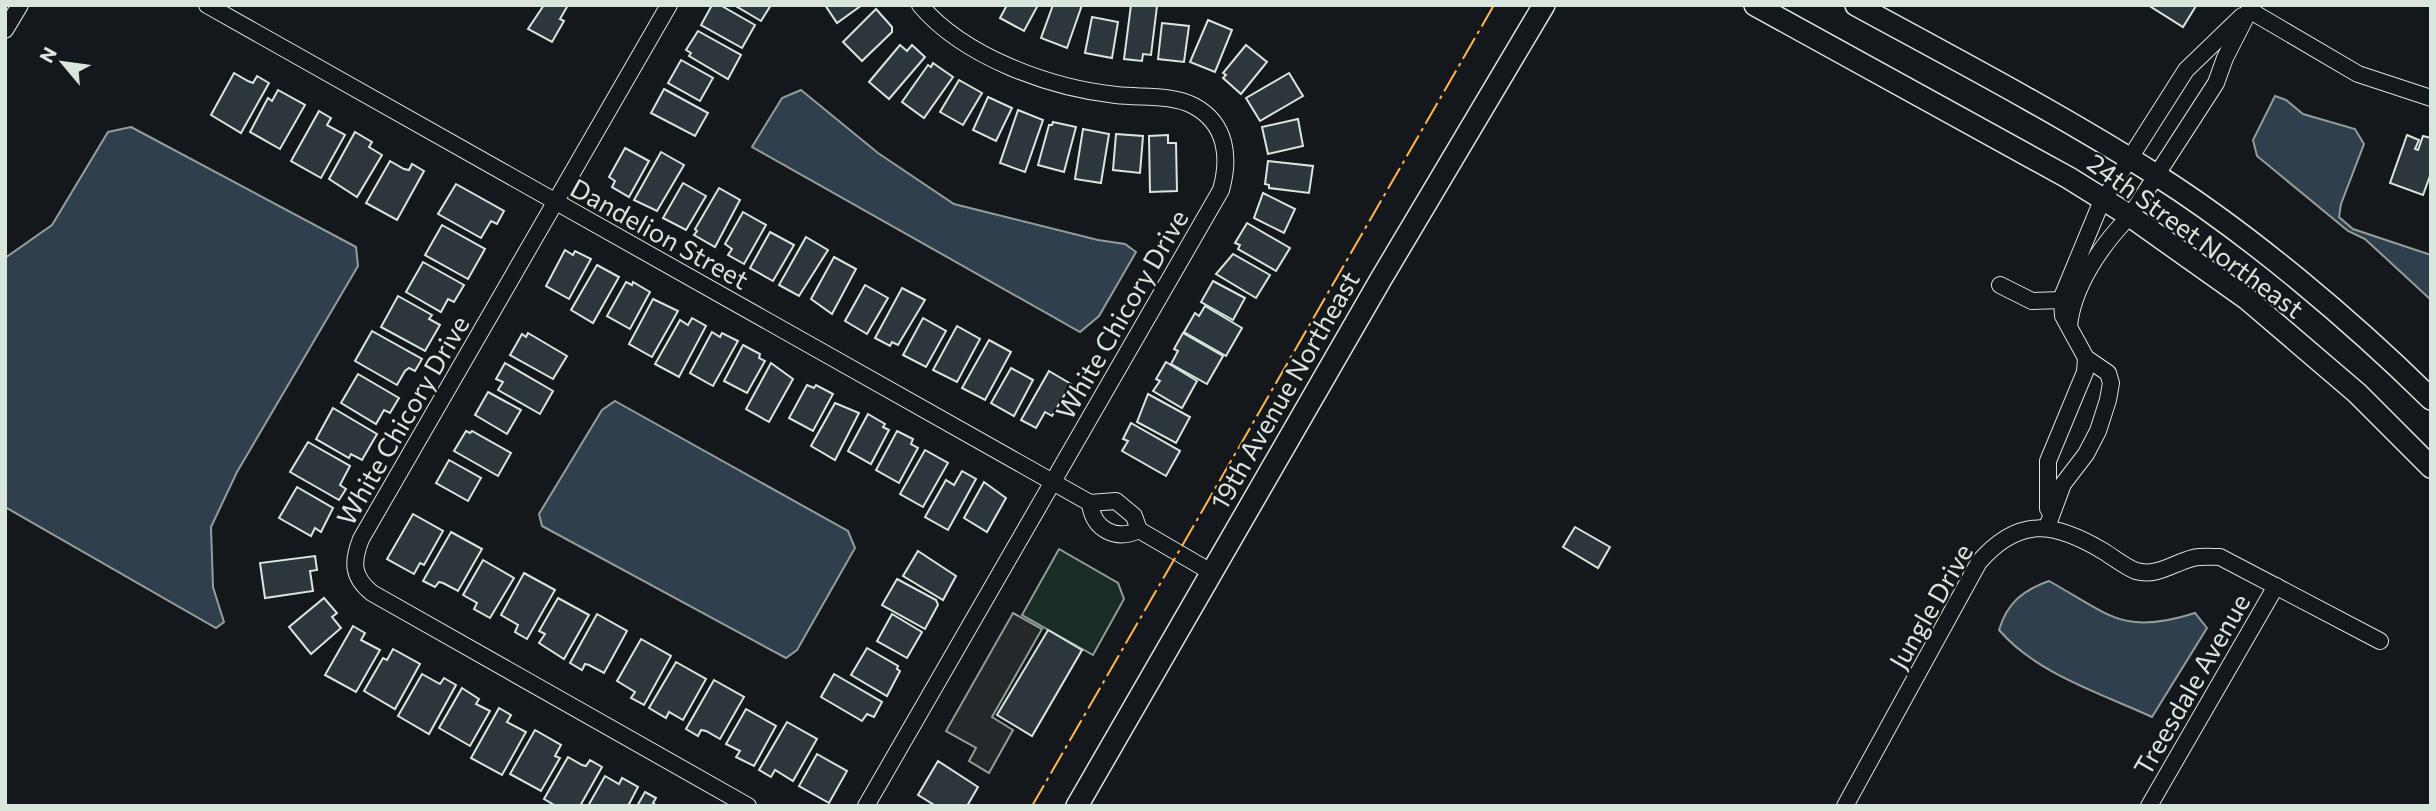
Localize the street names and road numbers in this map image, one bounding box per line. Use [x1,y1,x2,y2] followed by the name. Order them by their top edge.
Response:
[2082,146,2310,324] street label: 24th Street Northeast
[566,171,754,295] street label: Dandelion Street
[1048,204,1194,424] street label: White Chicory Drive
[1203,265,1365,515] street label: 19th Avenue Northeast
[329,310,475,530] street label: White Chicory Drive
[1882,538,1978,674] street label: Jungle Drive
[2127,588,2255,780] street label: Treesdale Avenue

